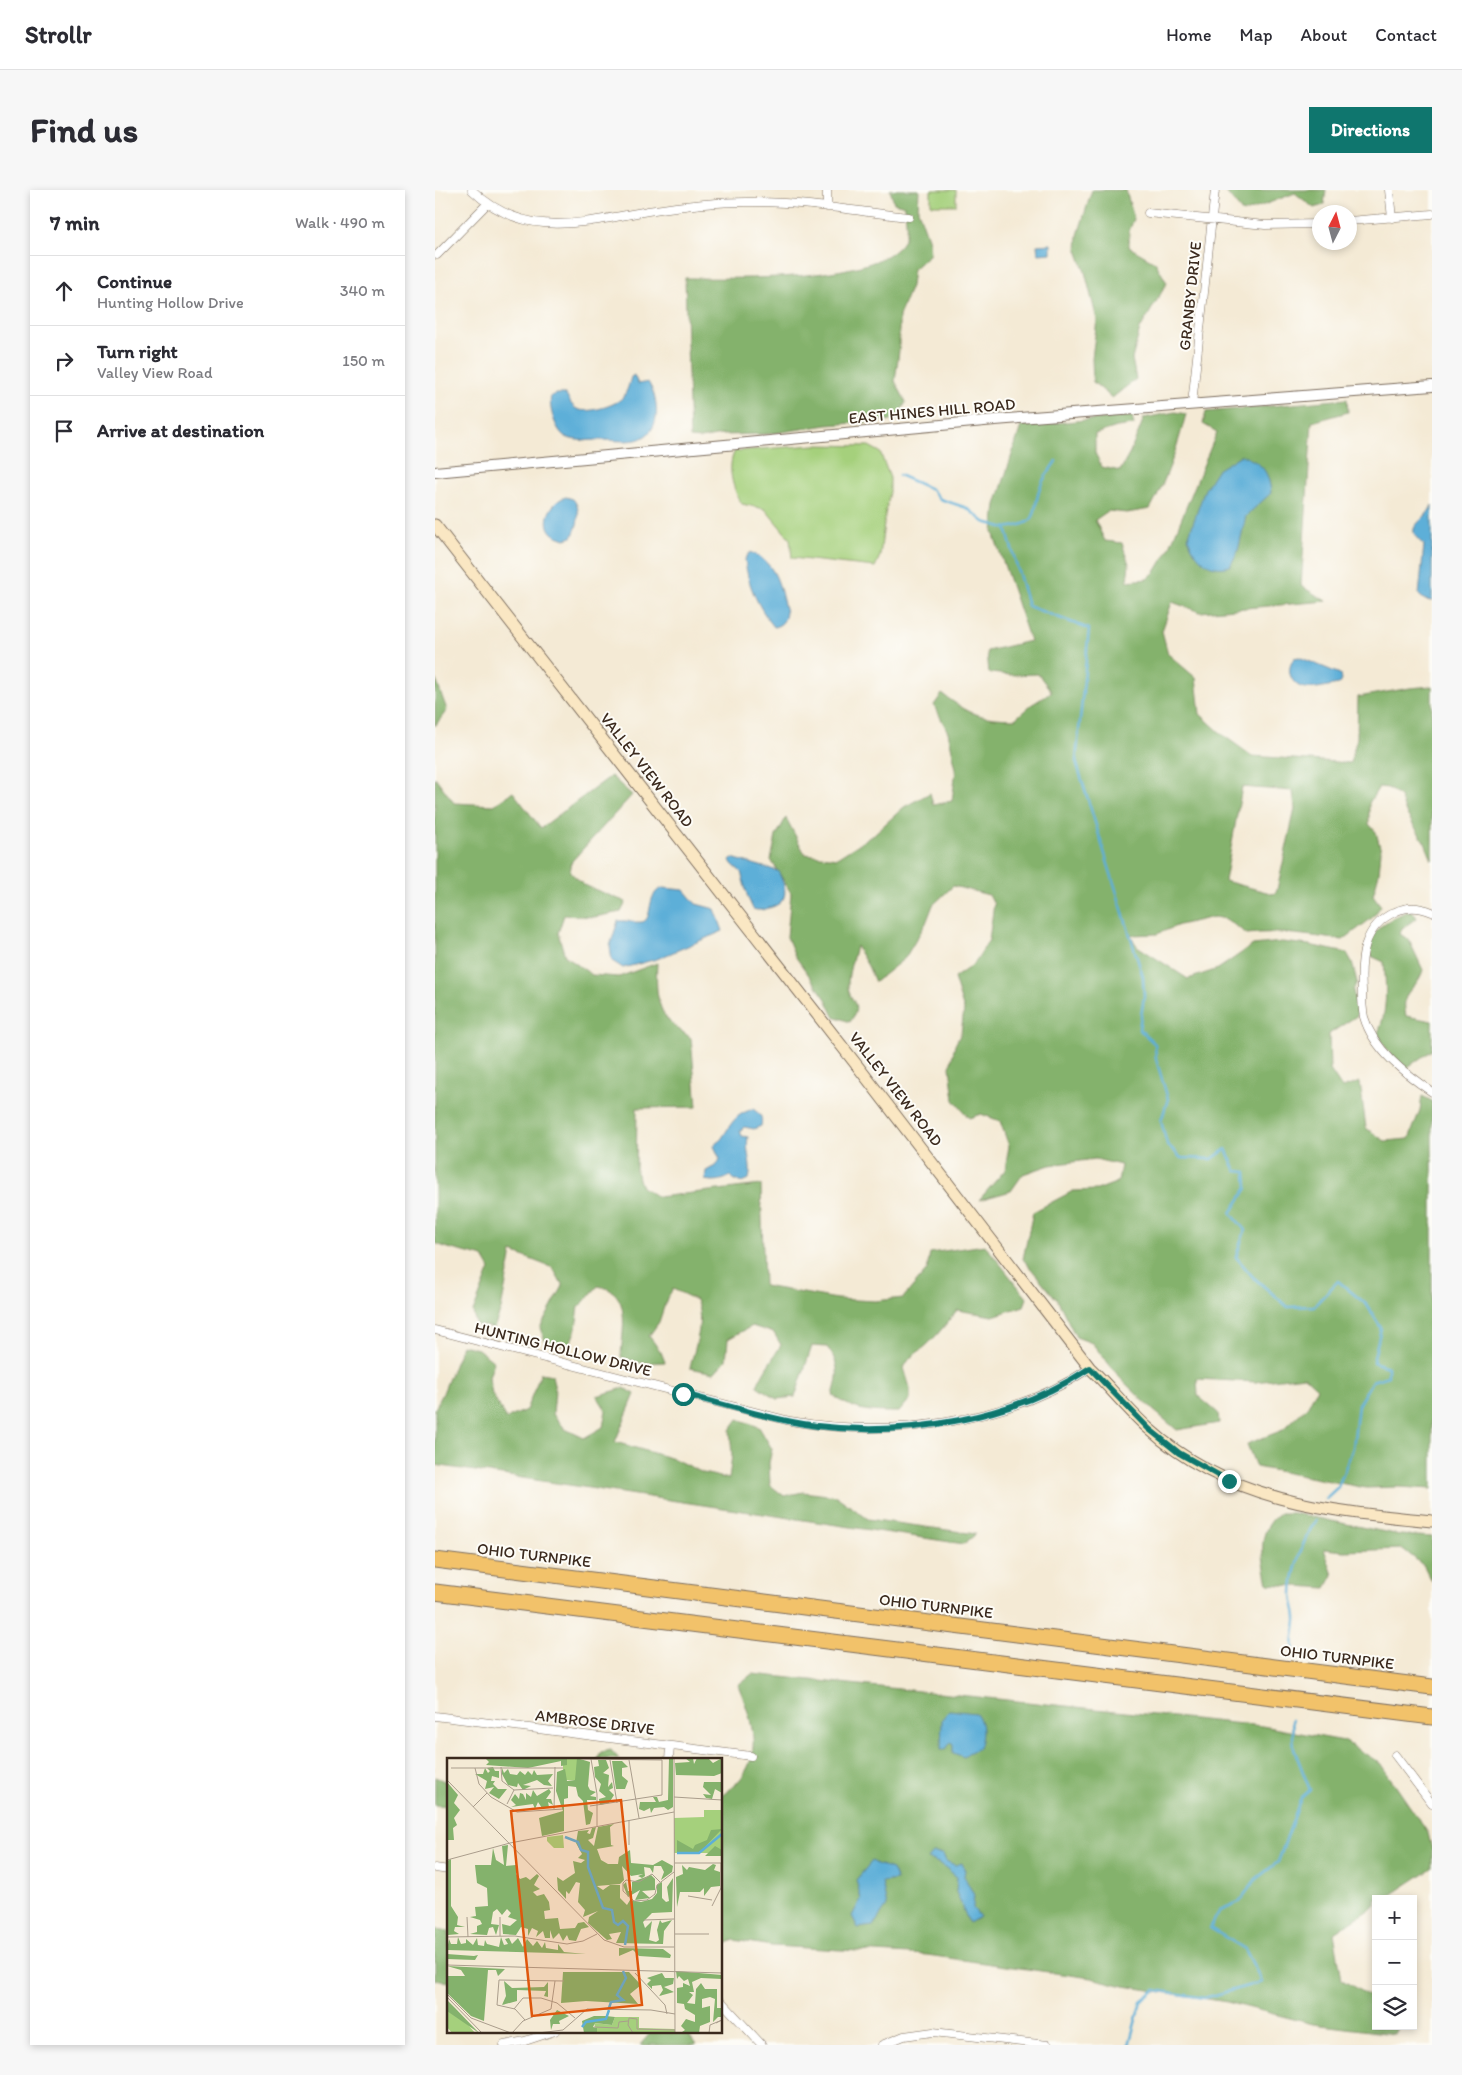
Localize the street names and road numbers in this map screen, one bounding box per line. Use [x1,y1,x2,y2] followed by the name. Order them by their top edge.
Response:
[1175,240,1205,352] street label: GRANBY DRIVE
[848,394,1016,428] street label: EAST HINES HILL ROAD
[596,709,698,831] street label: VALLEY VIEW ROAD
[845,1028,947,1150] street label: VALLEY VIEW ROAD
[473,1318,654,1380] street label: HUNTING HOLLOW DRIVE
[476,1539,592,1571] street label: OHIO TURNPIKE
[878,1590,994,1622] street label: OHIO TURNPIKE
[1279,1641,1395,1673] street label: OHIO TURNPIKE
[534,1705,656,1739] street label: AMBROSE DRIVE

